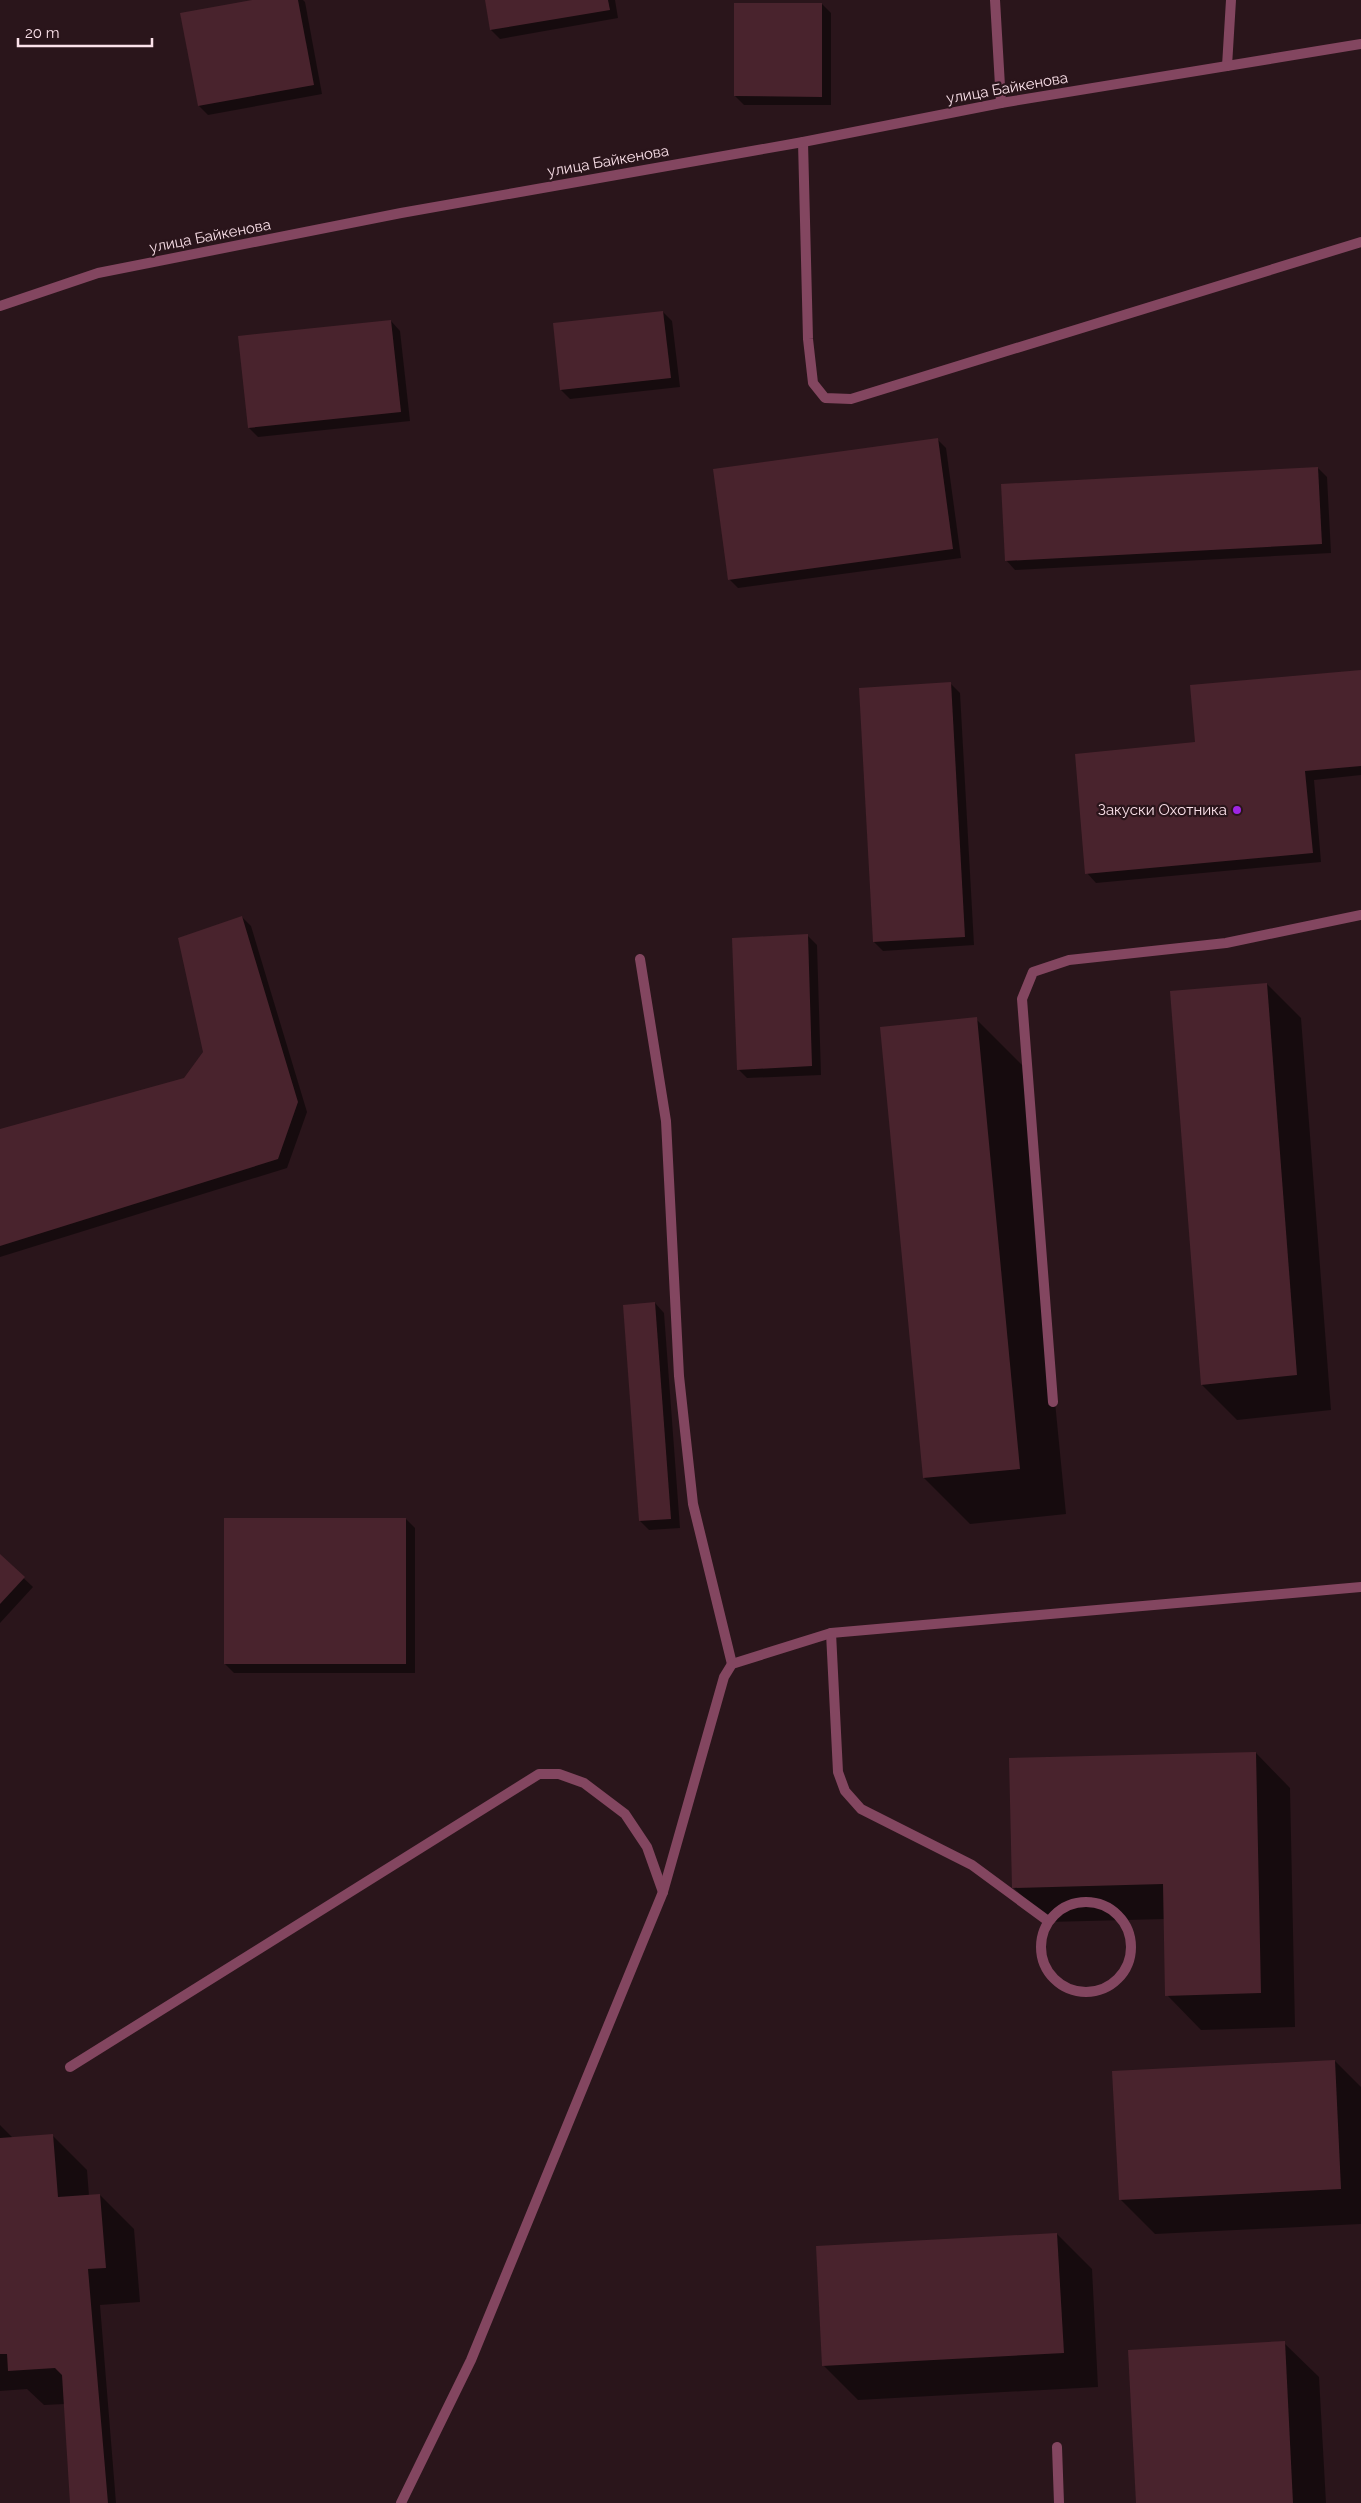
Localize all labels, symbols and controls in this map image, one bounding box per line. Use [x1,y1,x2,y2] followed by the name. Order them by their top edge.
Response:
[18,15,151,47] scale bar
[25,24,60,42] text: 20 m
[945,68,1069,108] street label: улица Байкенова
[546,141,670,181] street label: улица Байкенова
[148,215,272,257] street label: улица Байкенова
[1098,801,1227,819] place label: Закуски Охотника
[1231,804,1243,816] marker: Закуски Охотника

